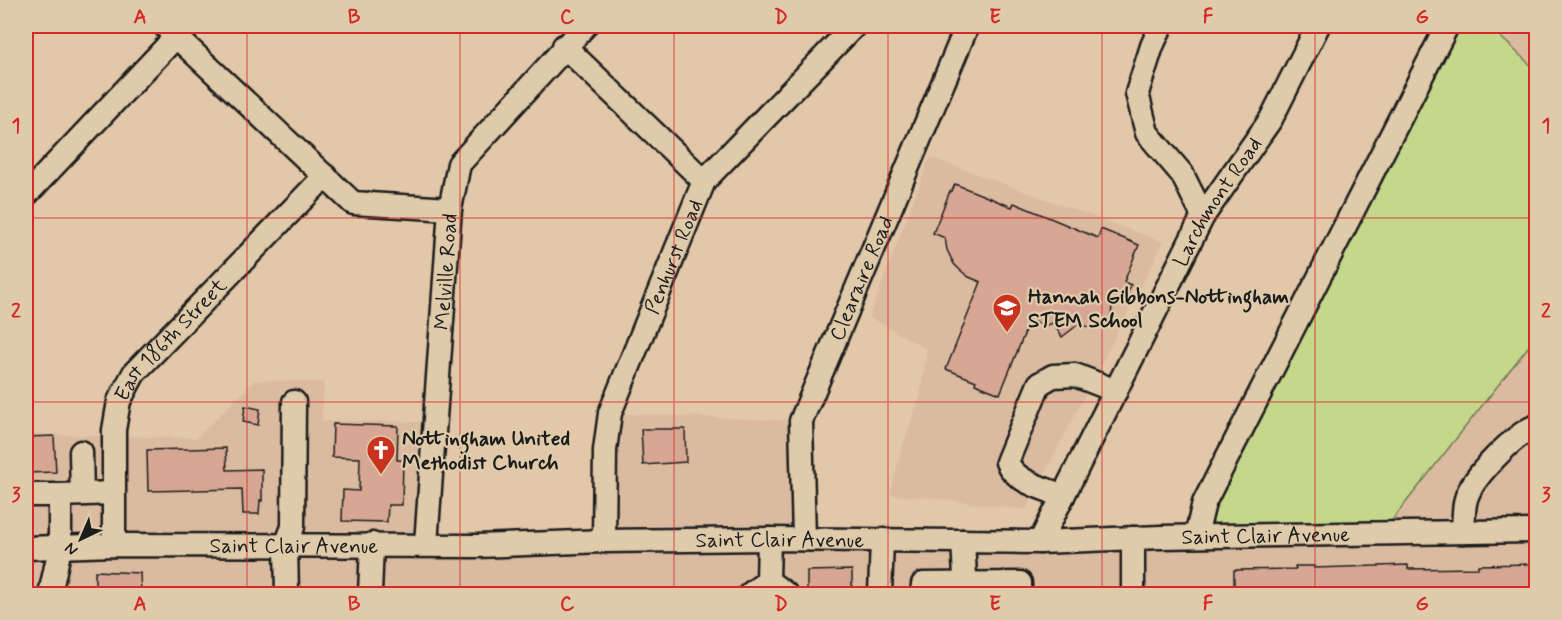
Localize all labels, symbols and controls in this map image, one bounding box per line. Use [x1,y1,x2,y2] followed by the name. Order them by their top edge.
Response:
[133,4,147,31] text: A
[348,4,361,31] text: B
[560,4,575,31] text: C
[774,4,788,31] text: D
[989,4,1001,31] text: E
[1203,4,1214,31] text: F
[1415,4,1429,31] text: G
[12,113,20,140] text: 1
[1542,113,1550,140] text: 1
[1167,132,1269,271] street label: Larchmont Road
[638,196,710,319] street label: Penhurst Road
[428,212,465,331] street label: Melville Road
[823,212,901,345] street label: Clearaire Road
[108,272,234,406] street label: East 186th Street
[1028,283,1289,335] place label: Hannah Gibbons-Nottingham STEM School
[991,292,1023,334] school or university icon: Hannah Gibbons-Nottingham STEM School
[11,298,21,325] text: 2
[1541,298,1551,325] text: 2
[402,425,570,477] place label: Nottingham United Methodist Church
[365,434,397,476] church icon: Nottingham United Methodist Church
[11,482,21,509] text: 3
[1541,482,1551,509] text: 3
[51,509,111,569] north arrow
[1181,521,1350,552] street label: Saint Clair Avenue
[695,526,864,555] street label: Saint Clair Avenue
[210,532,378,561] street label: Saint Clair Avenue
[60,537,83,560] text: N
[133,591,147,618] text: A
[348,591,361,618] text: B
[560,591,575,618] text: C
[774,591,788,618] text: D
[989,591,1001,618] text: E
[1203,591,1214,618] text: F
[1415,591,1429,618] text: G

